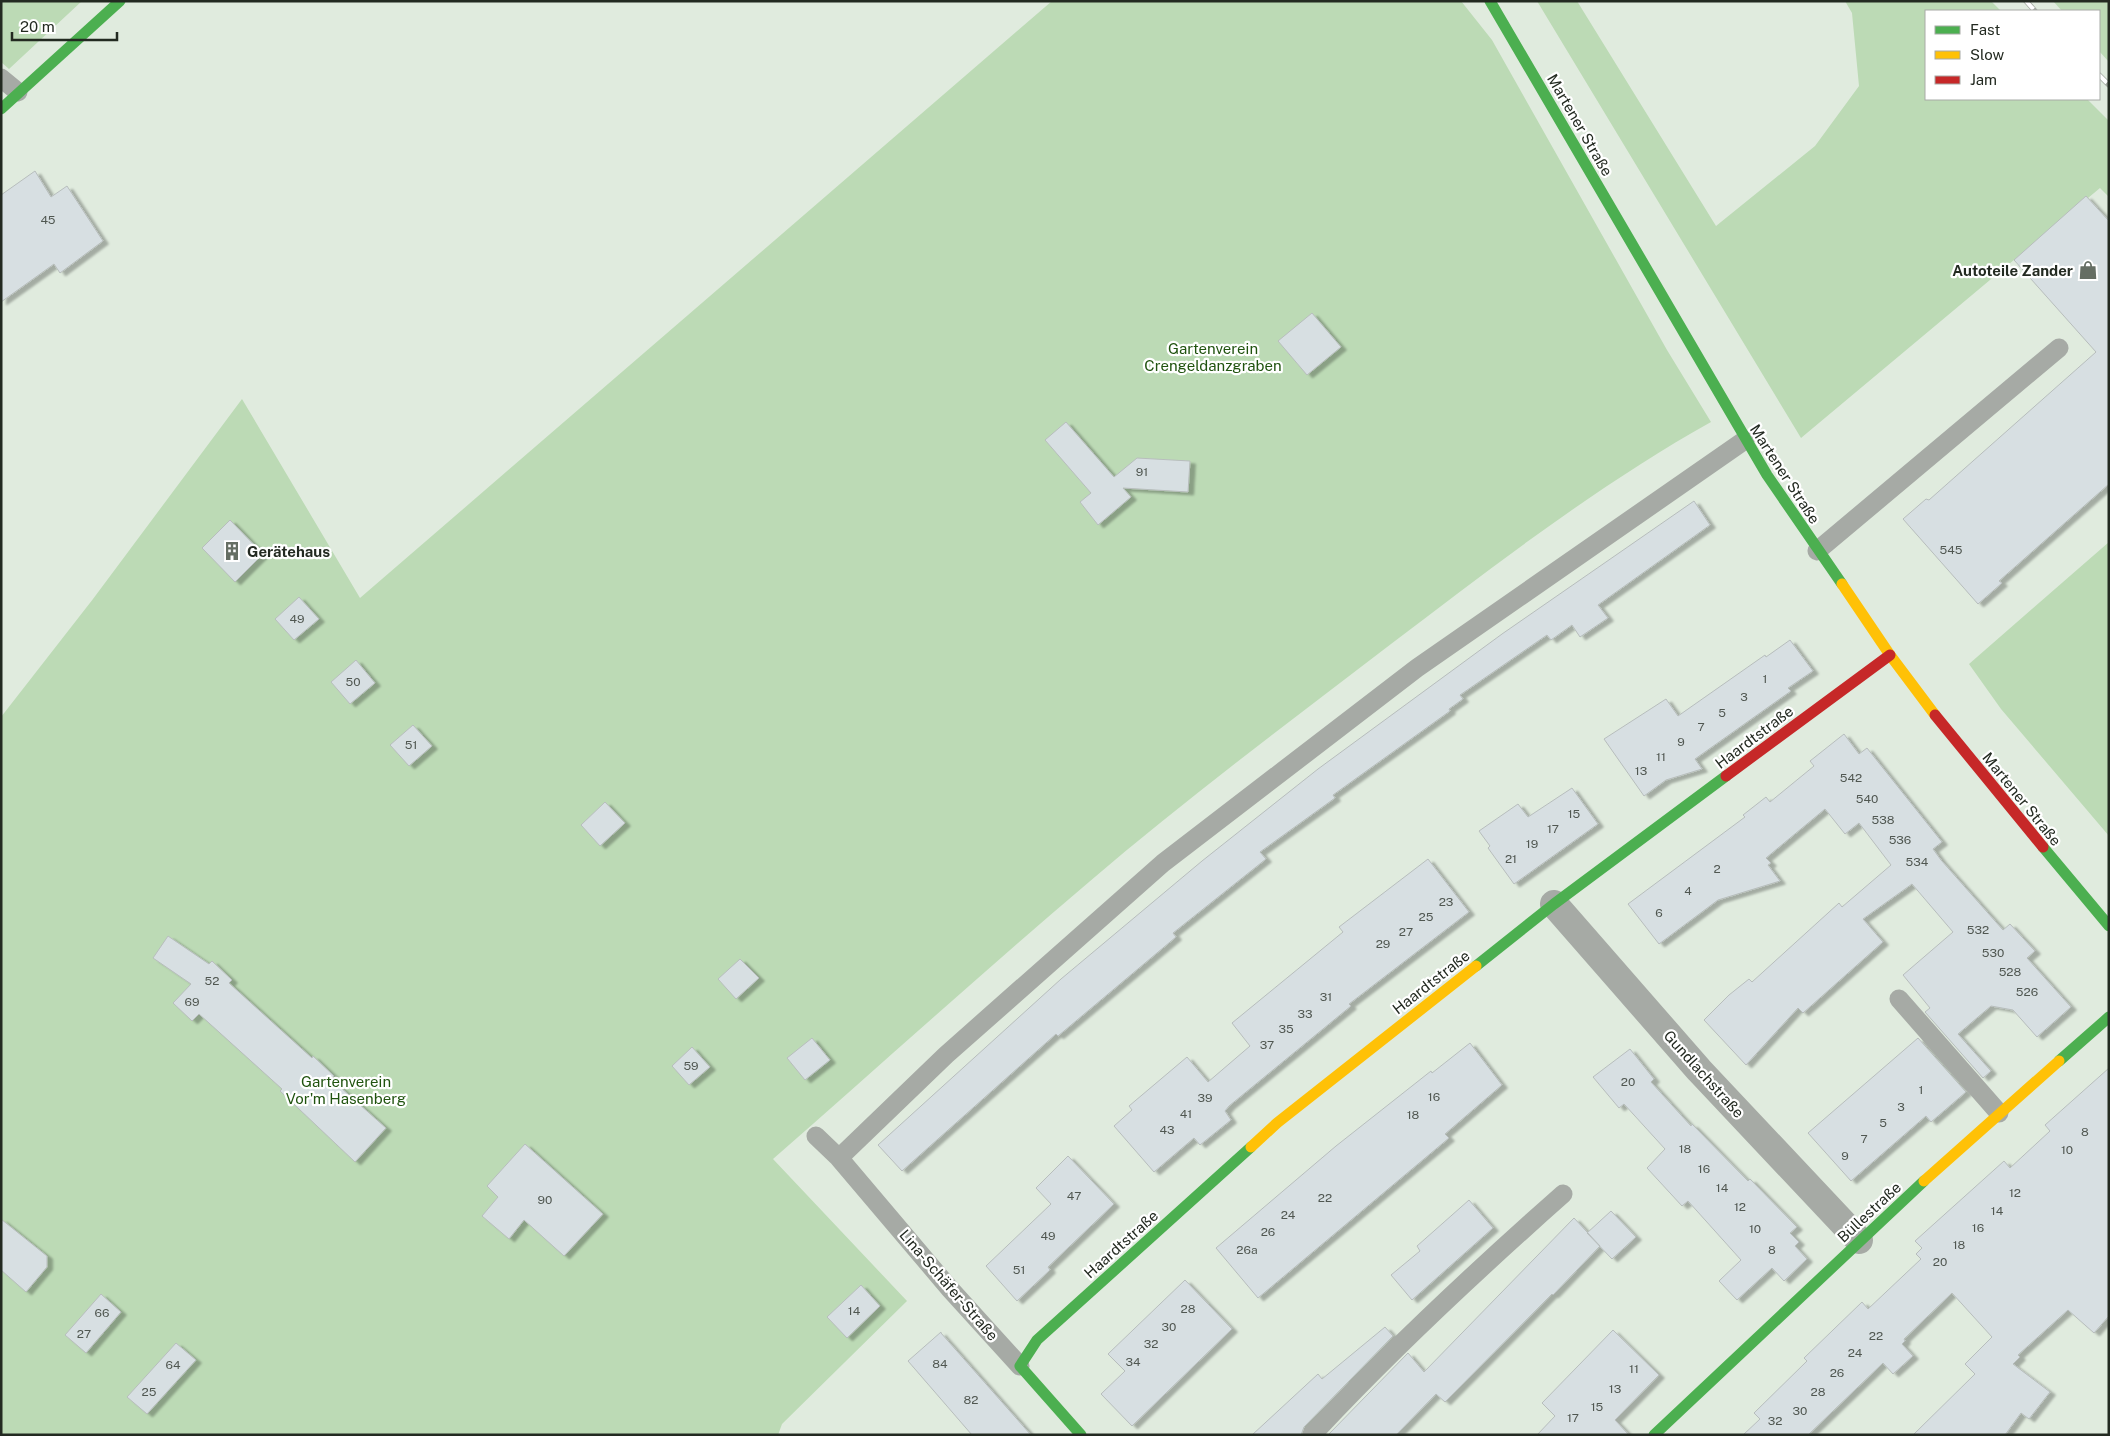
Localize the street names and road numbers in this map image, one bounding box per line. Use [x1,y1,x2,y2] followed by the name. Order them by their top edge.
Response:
[1544,71,1616,179] street label: Martener Straße
[1747,421,1823,527] street label: Martener Straße
[1712,702,1796,772] street label: Haardtstraße
[1979,749,2065,849] street label: Martener Straße
[1389,947,1473,1017] street label: Haardtstraße
[1660,1027,1748,1121] street label: Gundlachstraße
[1834,1178,1904,1246] street label: Büllestraße
[1081,1207,1161,1281] street label: Haardtstraße
[896,1226,1002,1344] street label: Lina-Schäfer-Straße

